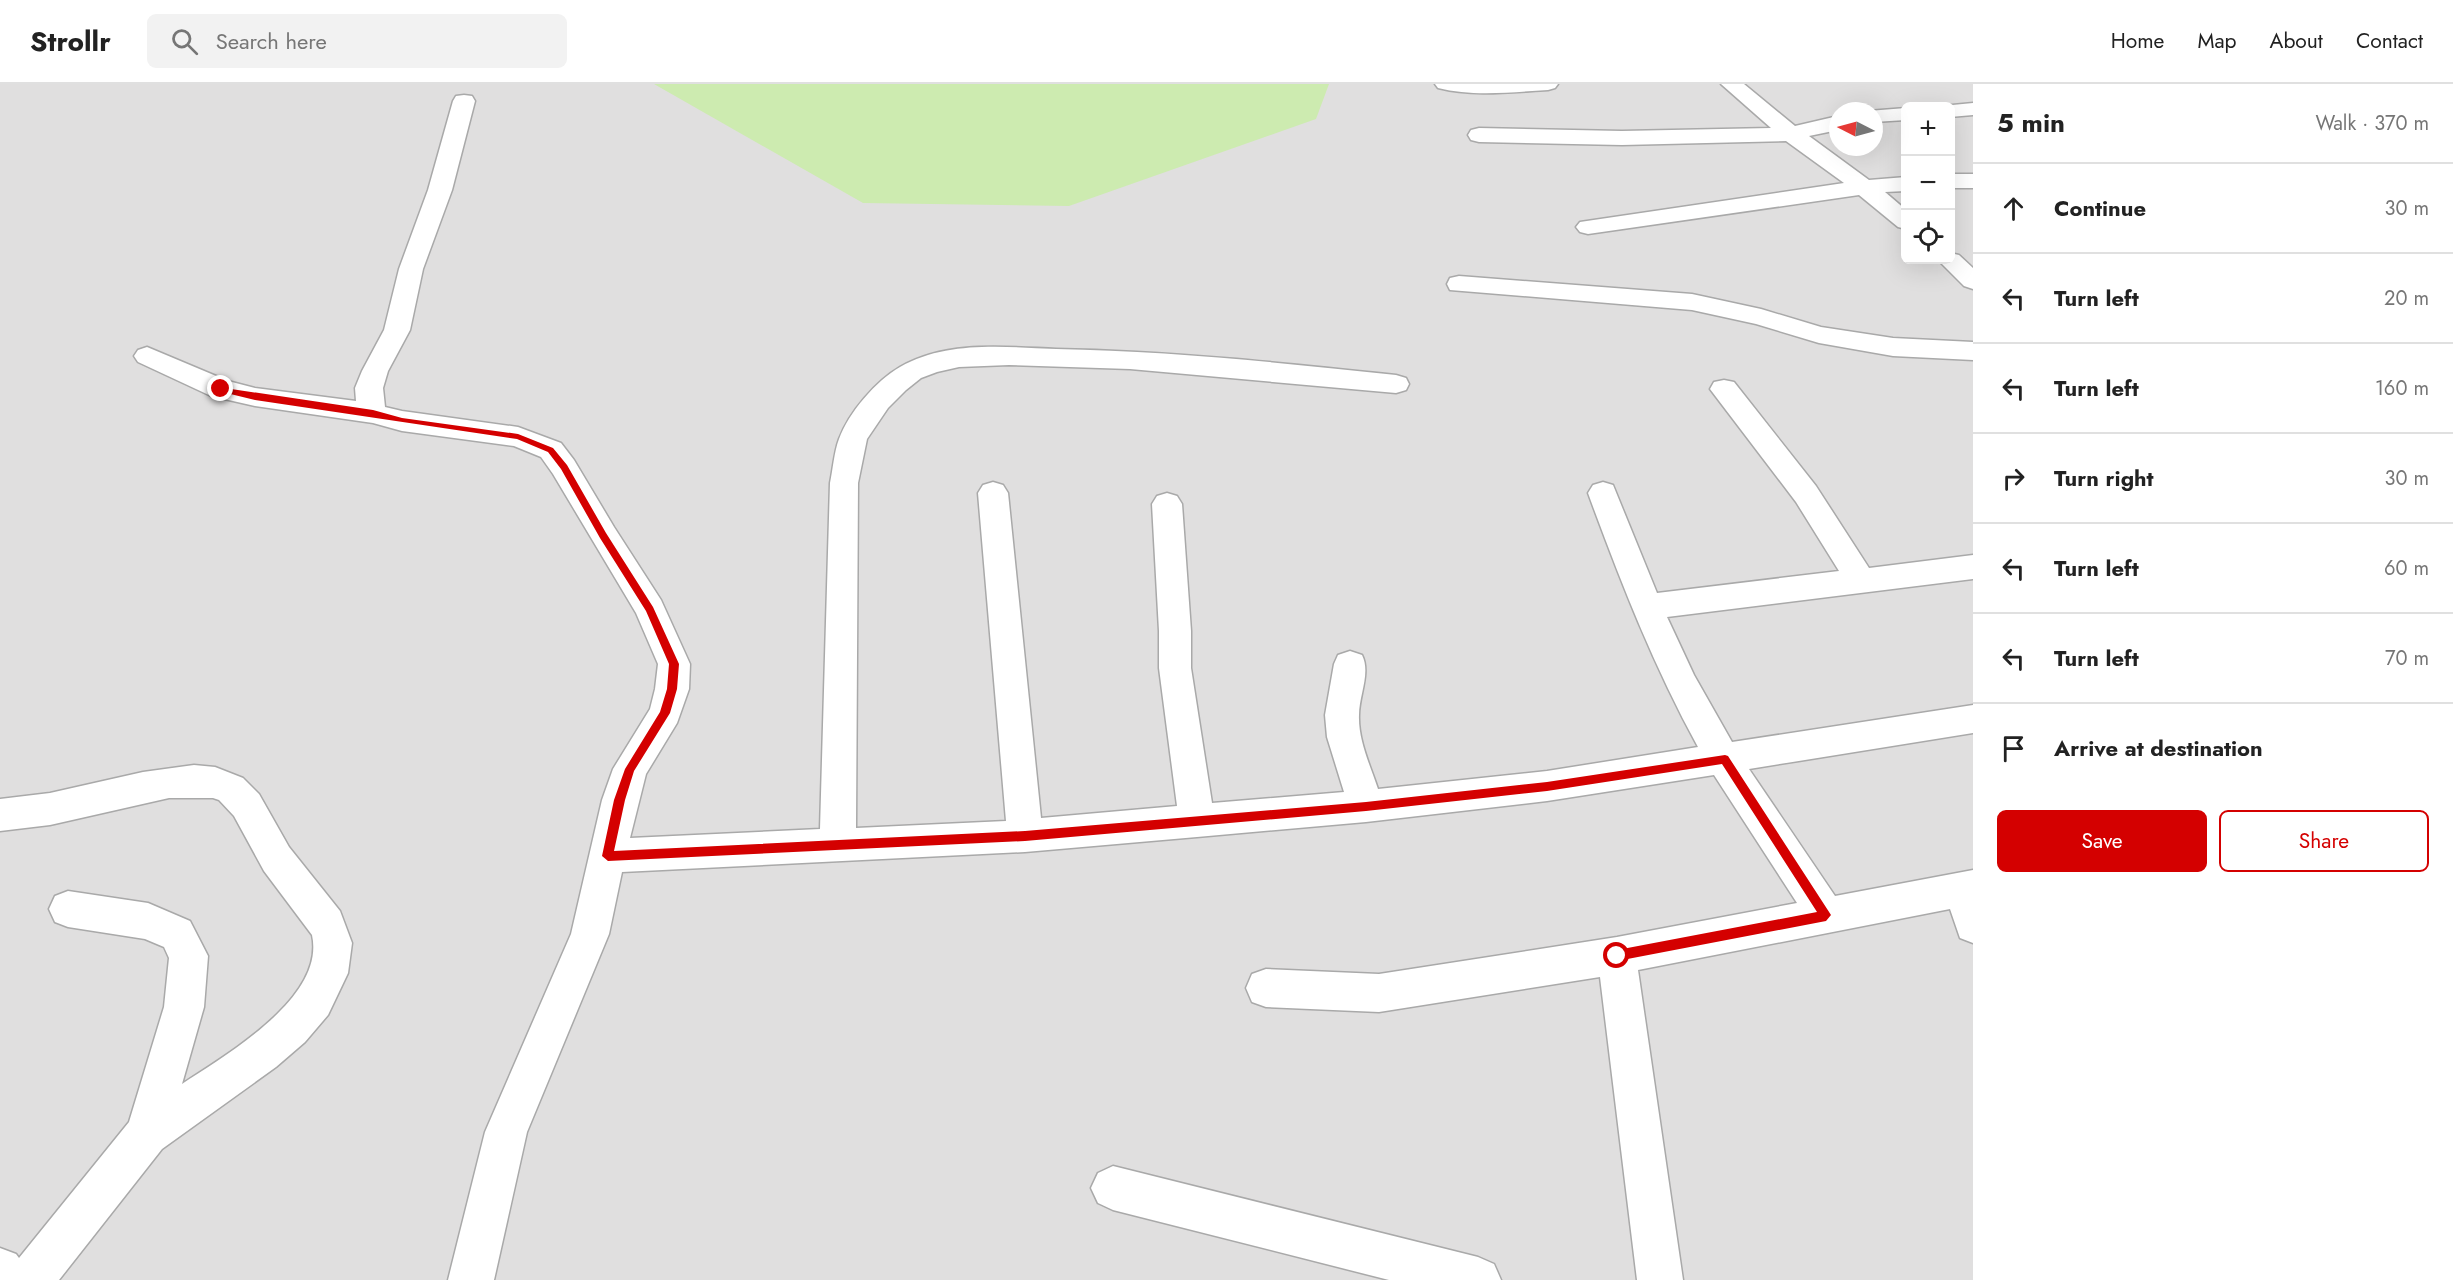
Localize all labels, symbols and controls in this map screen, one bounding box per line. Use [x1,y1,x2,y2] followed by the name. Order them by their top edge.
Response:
[147,14,567,68] search box
[30,21,111,62] text: Strollr
[168,25,201,58] icon: search
[216,25,327,57] text: Search here
[2111,26,2164,56] text: Home
[2197,26,2237,56] text: Map
[2270,26,2323,56] text: About
[2356,26,2423,56] text: Contact
[1829,102,1883,156] north arrow
[1901,102,1955,264] map controls
[1901,102,1955,156] button: +
[1997,104,2065,142] text: 5 min
[2315,109,2429,138] text: Walk · 370 m
[1901,156,1955,210] button: −
[1997,192,2030,225] icon: ahead
[2054,192,2146,224] text: Continue
[2384,194,2429,223] text: 30 m
[1901,210,1955,264] button: locate
[1997,282,2030,315] icon: left
[2054,282,2139,314] text: Turn left
[2384,284,2429,313] text: 20 m
[1997,372,2030,405] icon: left
[2054,372,2139,404] text: Turn left
[2375,374,2429,403] text: 160 m
[207,375,233,401] route end
[1997,462,2030,495] icon: right
[2054,462,2154,494] text: Turn right
[2384,464,2429,493] text: 30 m
[1997,552,2030,585] icon: left
[2054,552,2139,584] text: Turn left
[2384,554,2429,583] text: 60 m
[1997,642,2030,675] icon: left
[2054,642,2139,674] text: Turn left
[2385,644,2429,673] text: 70 m
[1997,732,2030,765] icon: arrive
[2054,732,2263,764] text: Arrive at destination
[1997,810,2207,872] button: Save
[2219,810,2429,872] button: Share
[1603,942,1629,968] route start

